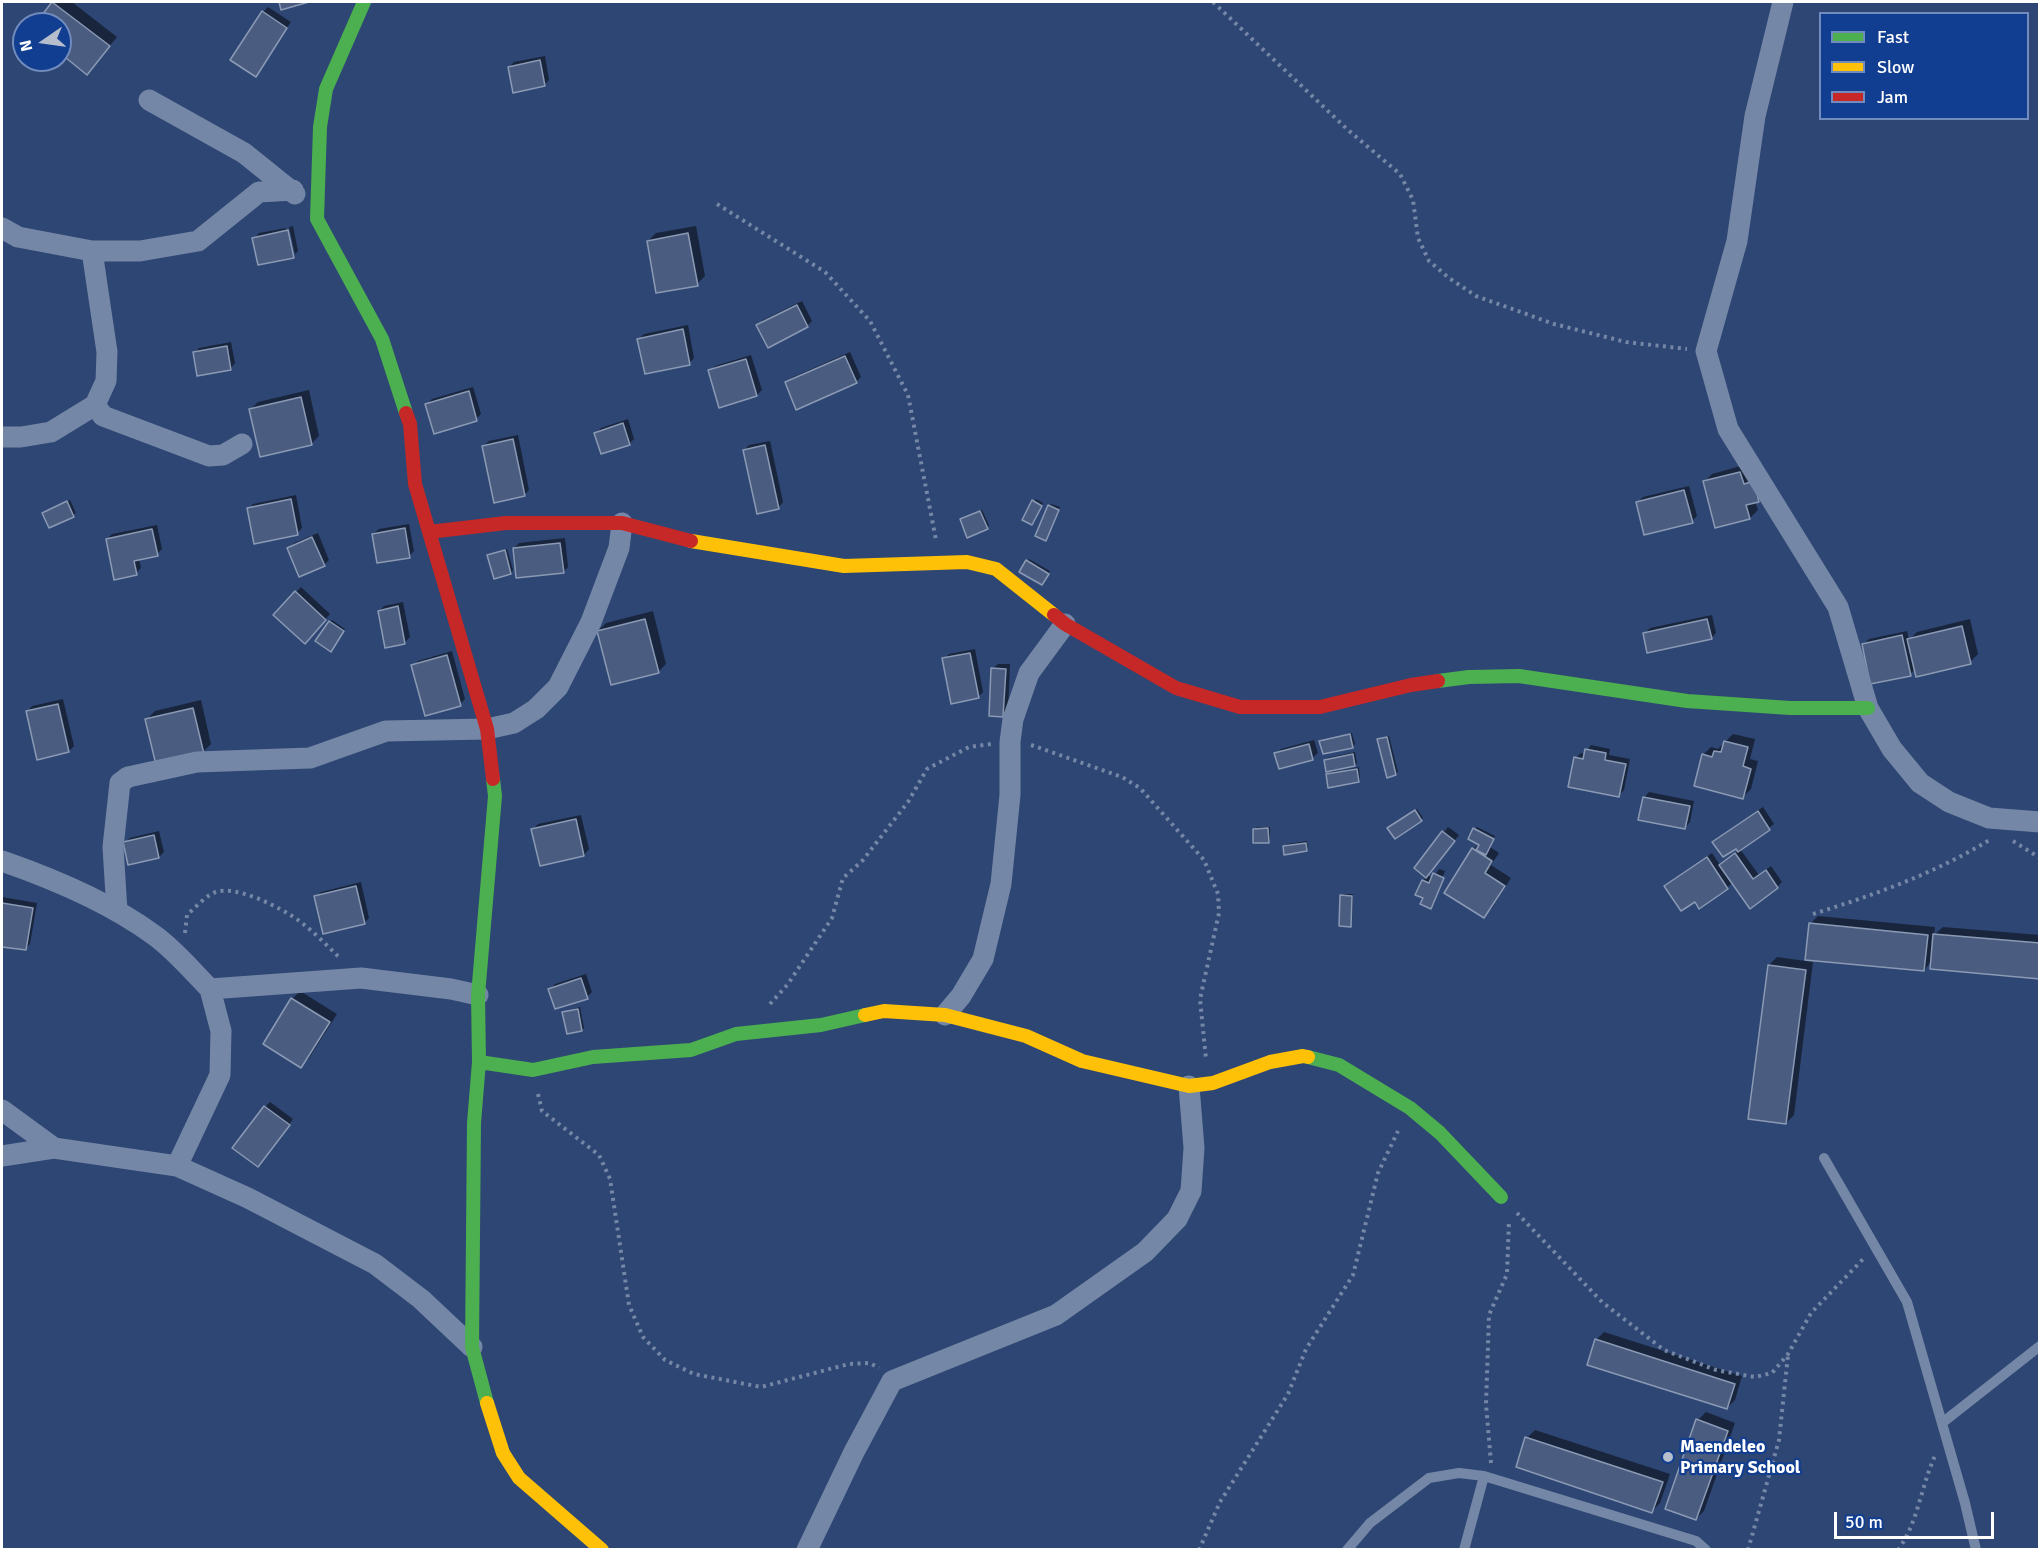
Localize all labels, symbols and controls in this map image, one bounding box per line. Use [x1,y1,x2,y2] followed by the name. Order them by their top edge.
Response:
[12,12,72,72] north arrow
[1819,12,2029,120] legend
[1877,26,1909,48] text: Fast
[15,38,37,53] text: N
[1877,56,1914,78] text: Slow
[1877,86,1908,108] text: Jam
[1680,1436,1800,1478] place label: Maendeleo Primary School
[1661,1450,1675,1464] marker: Maendeleo Primary School
[1837,1500,1998,1538] scale bar
[1845,1511,1883,1533] text: 50 m

